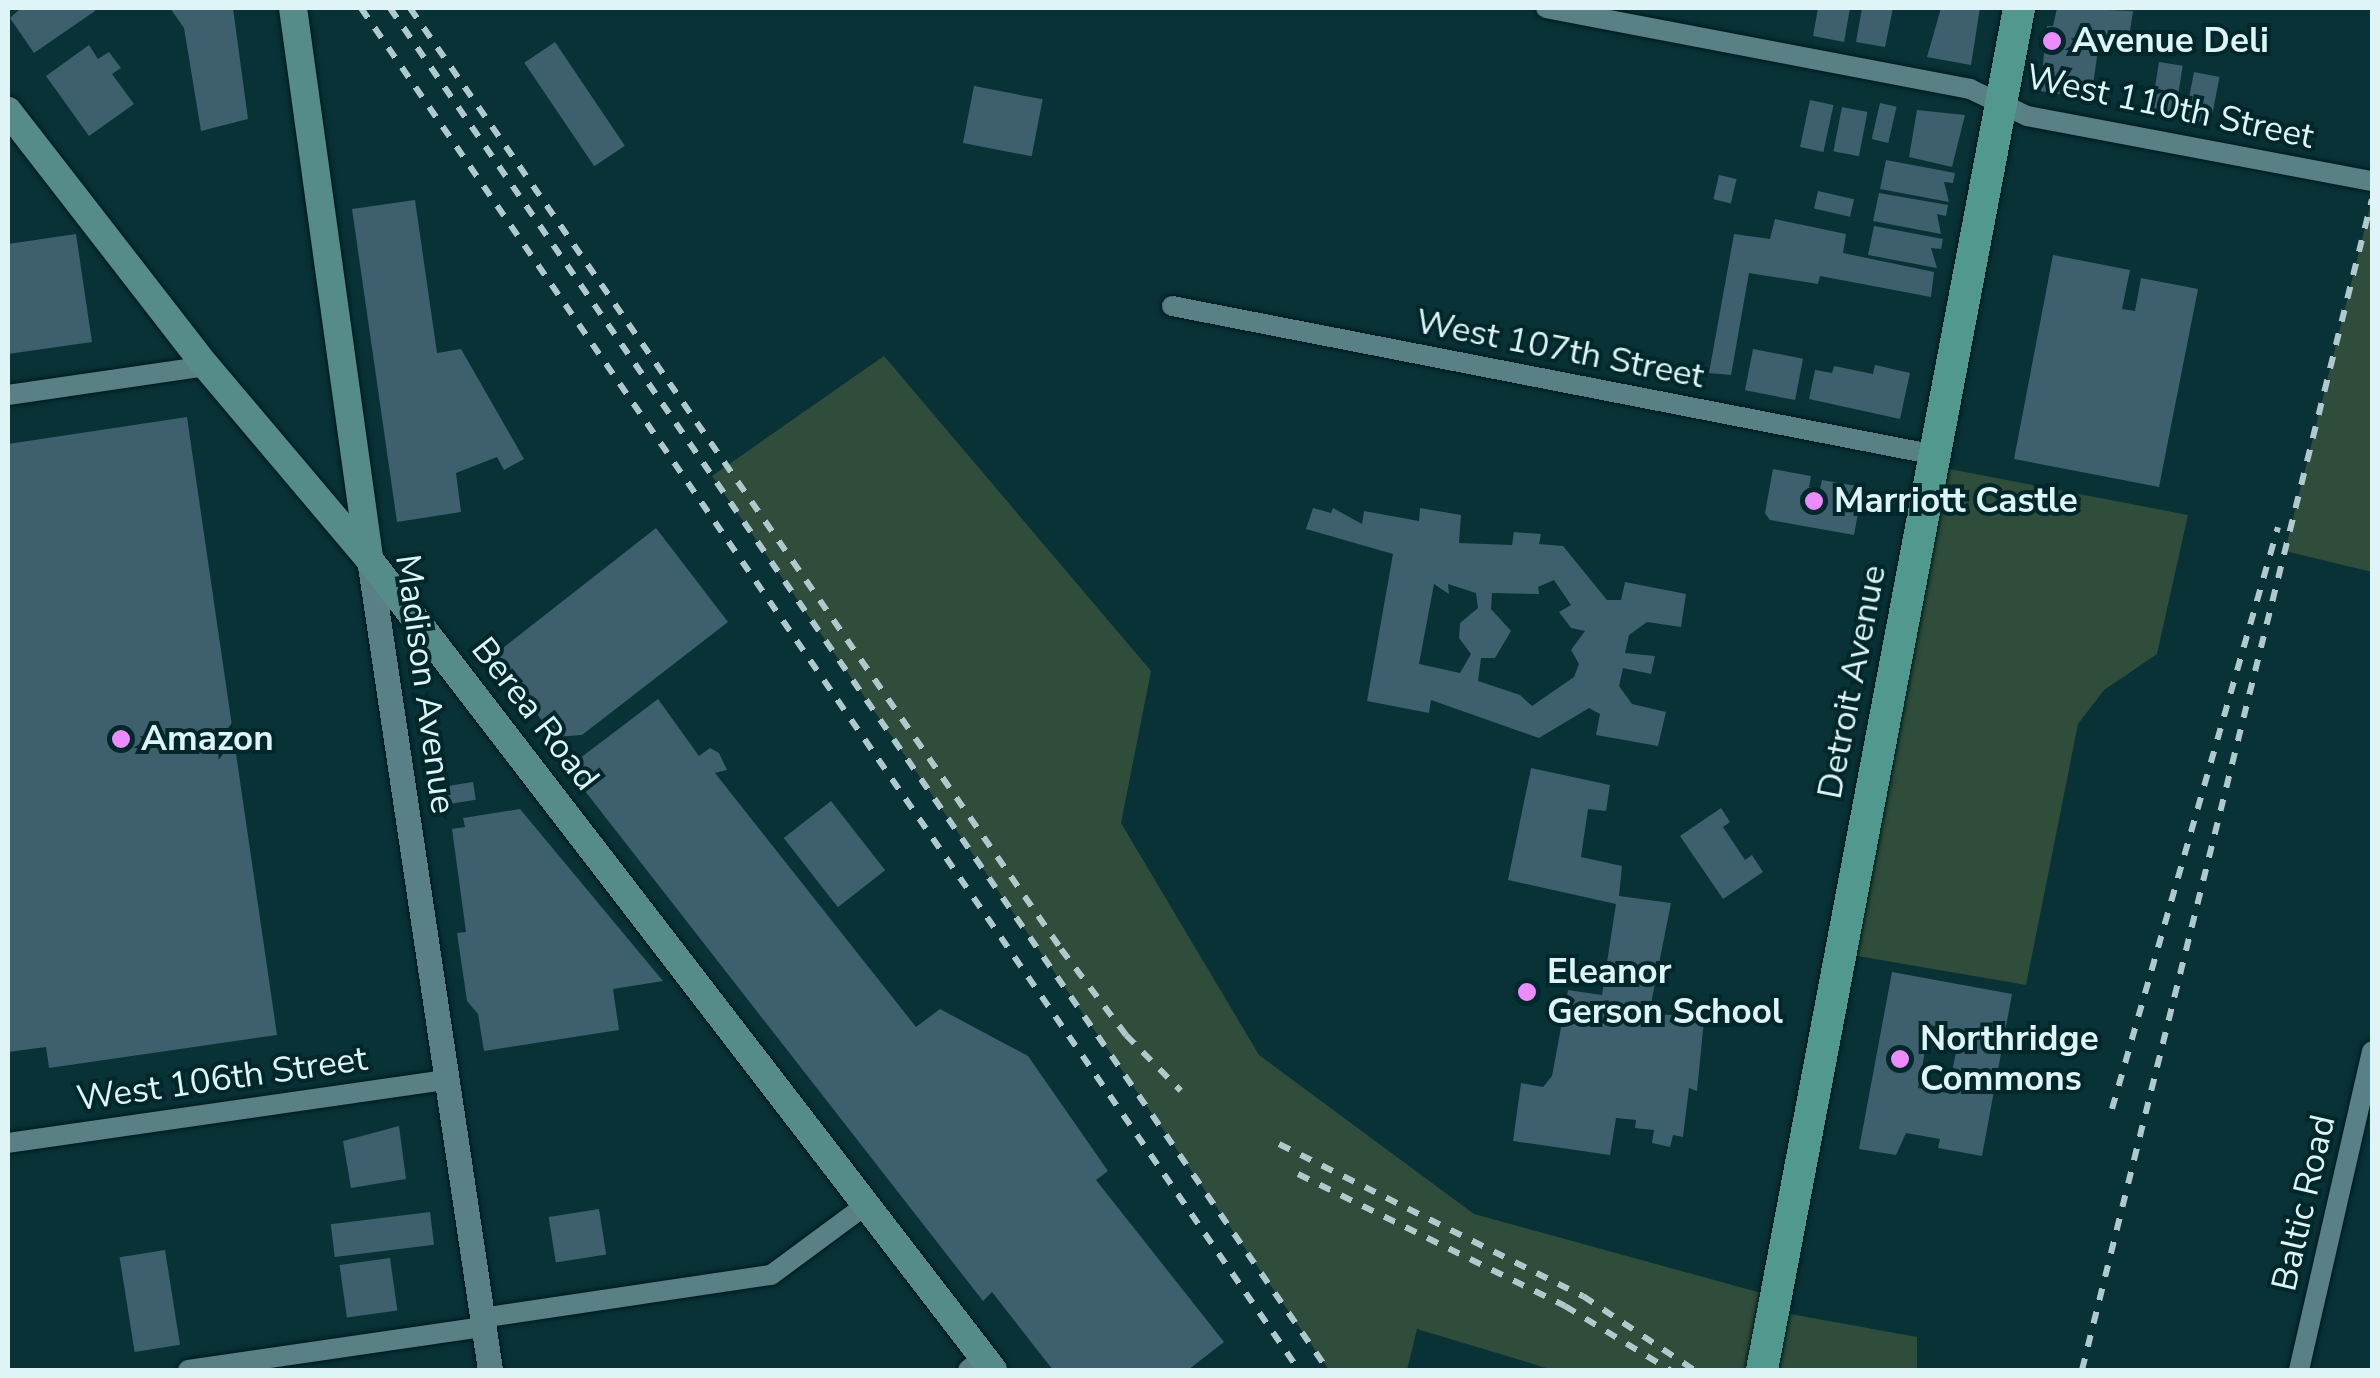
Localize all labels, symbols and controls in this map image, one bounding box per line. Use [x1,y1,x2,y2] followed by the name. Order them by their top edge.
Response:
[2072,20,2269,62] place label: Avenue Deli
[2041,30,2063,52] marker: Avenue Deli
[2023,56,2317,158] street label: West 110th Street
[1412,300,1708,398] street label: West 107th Street
[1834,480,2078,522] place label: Marriott Castle
[1803,490,1825,512] marker: Marriott Castle
[386,552,464,816] street label: Madison Avenue
[1809,562,1895,802] street label: Detroit Avenue
[462,629,608,799] street label: Berea Road
[141,718,274,760] place label: Amazon
[110,728,132,750] marker: Amazon
[1547,951,1783,1033] place label: Eleanor Gerson School
[1516,981,1538,1003] marker: Eleanor Gerson School
[1920,1018,2099,1100] place label: Northridge Commons
[74,1038,370,1120] street label: West 106th Street
[1889,1048,1911,1070] marker: Northridge Commons
[2263,1111,2345,1295] street label: Baltic Road

